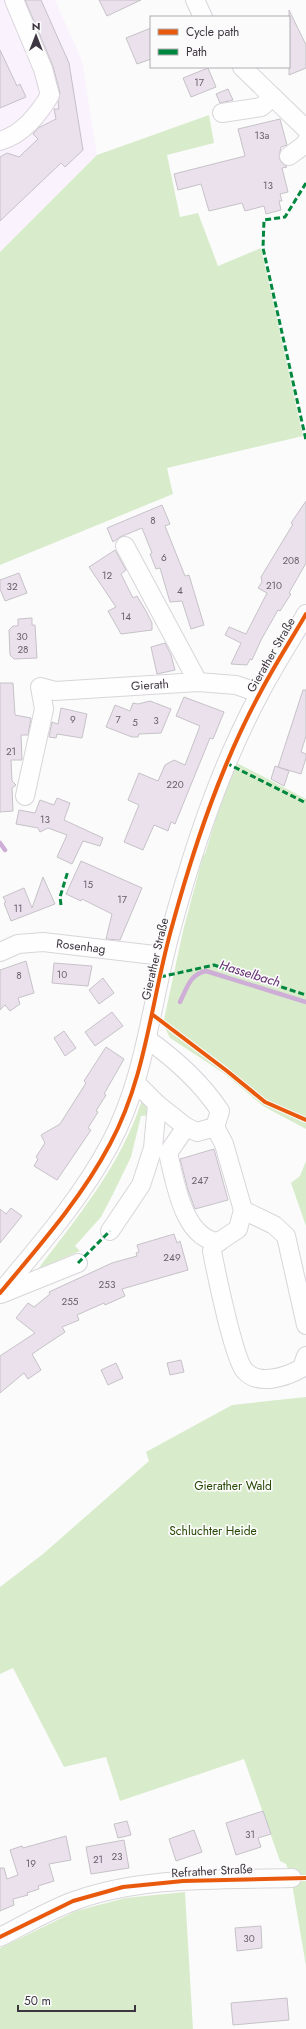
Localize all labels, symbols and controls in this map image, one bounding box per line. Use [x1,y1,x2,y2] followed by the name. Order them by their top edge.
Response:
[16,16,56,56] north arrow
[150,16,290,68] legend
[32,18,40,34] text: N
[186,23,239,41] text: Cycle path
[186,43,207,61] text: Path
[194,75,205,90] house number: 17
[255,128,270,143] house number: 13a
[263,178,274,193] house number: 13
[150,513,156,528] house number: 8
[161,550,167,565] house number: 6
[282,553,300,568] house number: 208
[102,568,112,583] house number: 12
[266,578,282,593] house number: 210
[6,579,18,594] house number: 32
[177,583,183,598] house number: 4
[121,609,131,624] house number: 14
[242,614,300,696] street label: Gierather Straße
[16,629,28,644] house number: 30
[17,642,29,657] house number: 28
[130,675,169,695] street label: Gierath
[70,712,76,727] house number: 9
[115,712,121,727] house number: 7
[153,713,159,728] house number: 3
[132,715,138,730] house number: 5
[6,744,16,759] house number: 21
[166,777,184,792] house number: 220
[40,812,51,827] house number: 13
[83,877,93,892] house number: 15
[117,892,128,907] house number: 17
[14,901,23,916] house number: 11
[137,916,173,1002] street label: Gierather Straße
[55,935,107,958] street label: Rosenhag
[217,955,283,992] water label: Hasselbach
[57,967,67,982] house number: 10
[16,968,22,983] house number: 8
[192,1173,209,1188] house number: 247
[163,1250,181,1265] house number: 249
[99,1277,116,1292] house number: 253
[62,1294,79,1309] house number: 255
[194,1477,272,1495] park label: Gierather Wald
[169,1522,257,1540] park label: Schluchter Heide
[245,1827,255,1842] house number: 31
[111,1849,123,1864] house number: 23
[93,1852,103,1867] house number: 21
[26,1856,36,1871] house number: 19
[171,1860,253,1882] street label: Refrather Straße
[243,1931,255,1946] house number: 30
[18,1987,135,2013] scale bar
[24,1992,51,2010] text: 50 m

